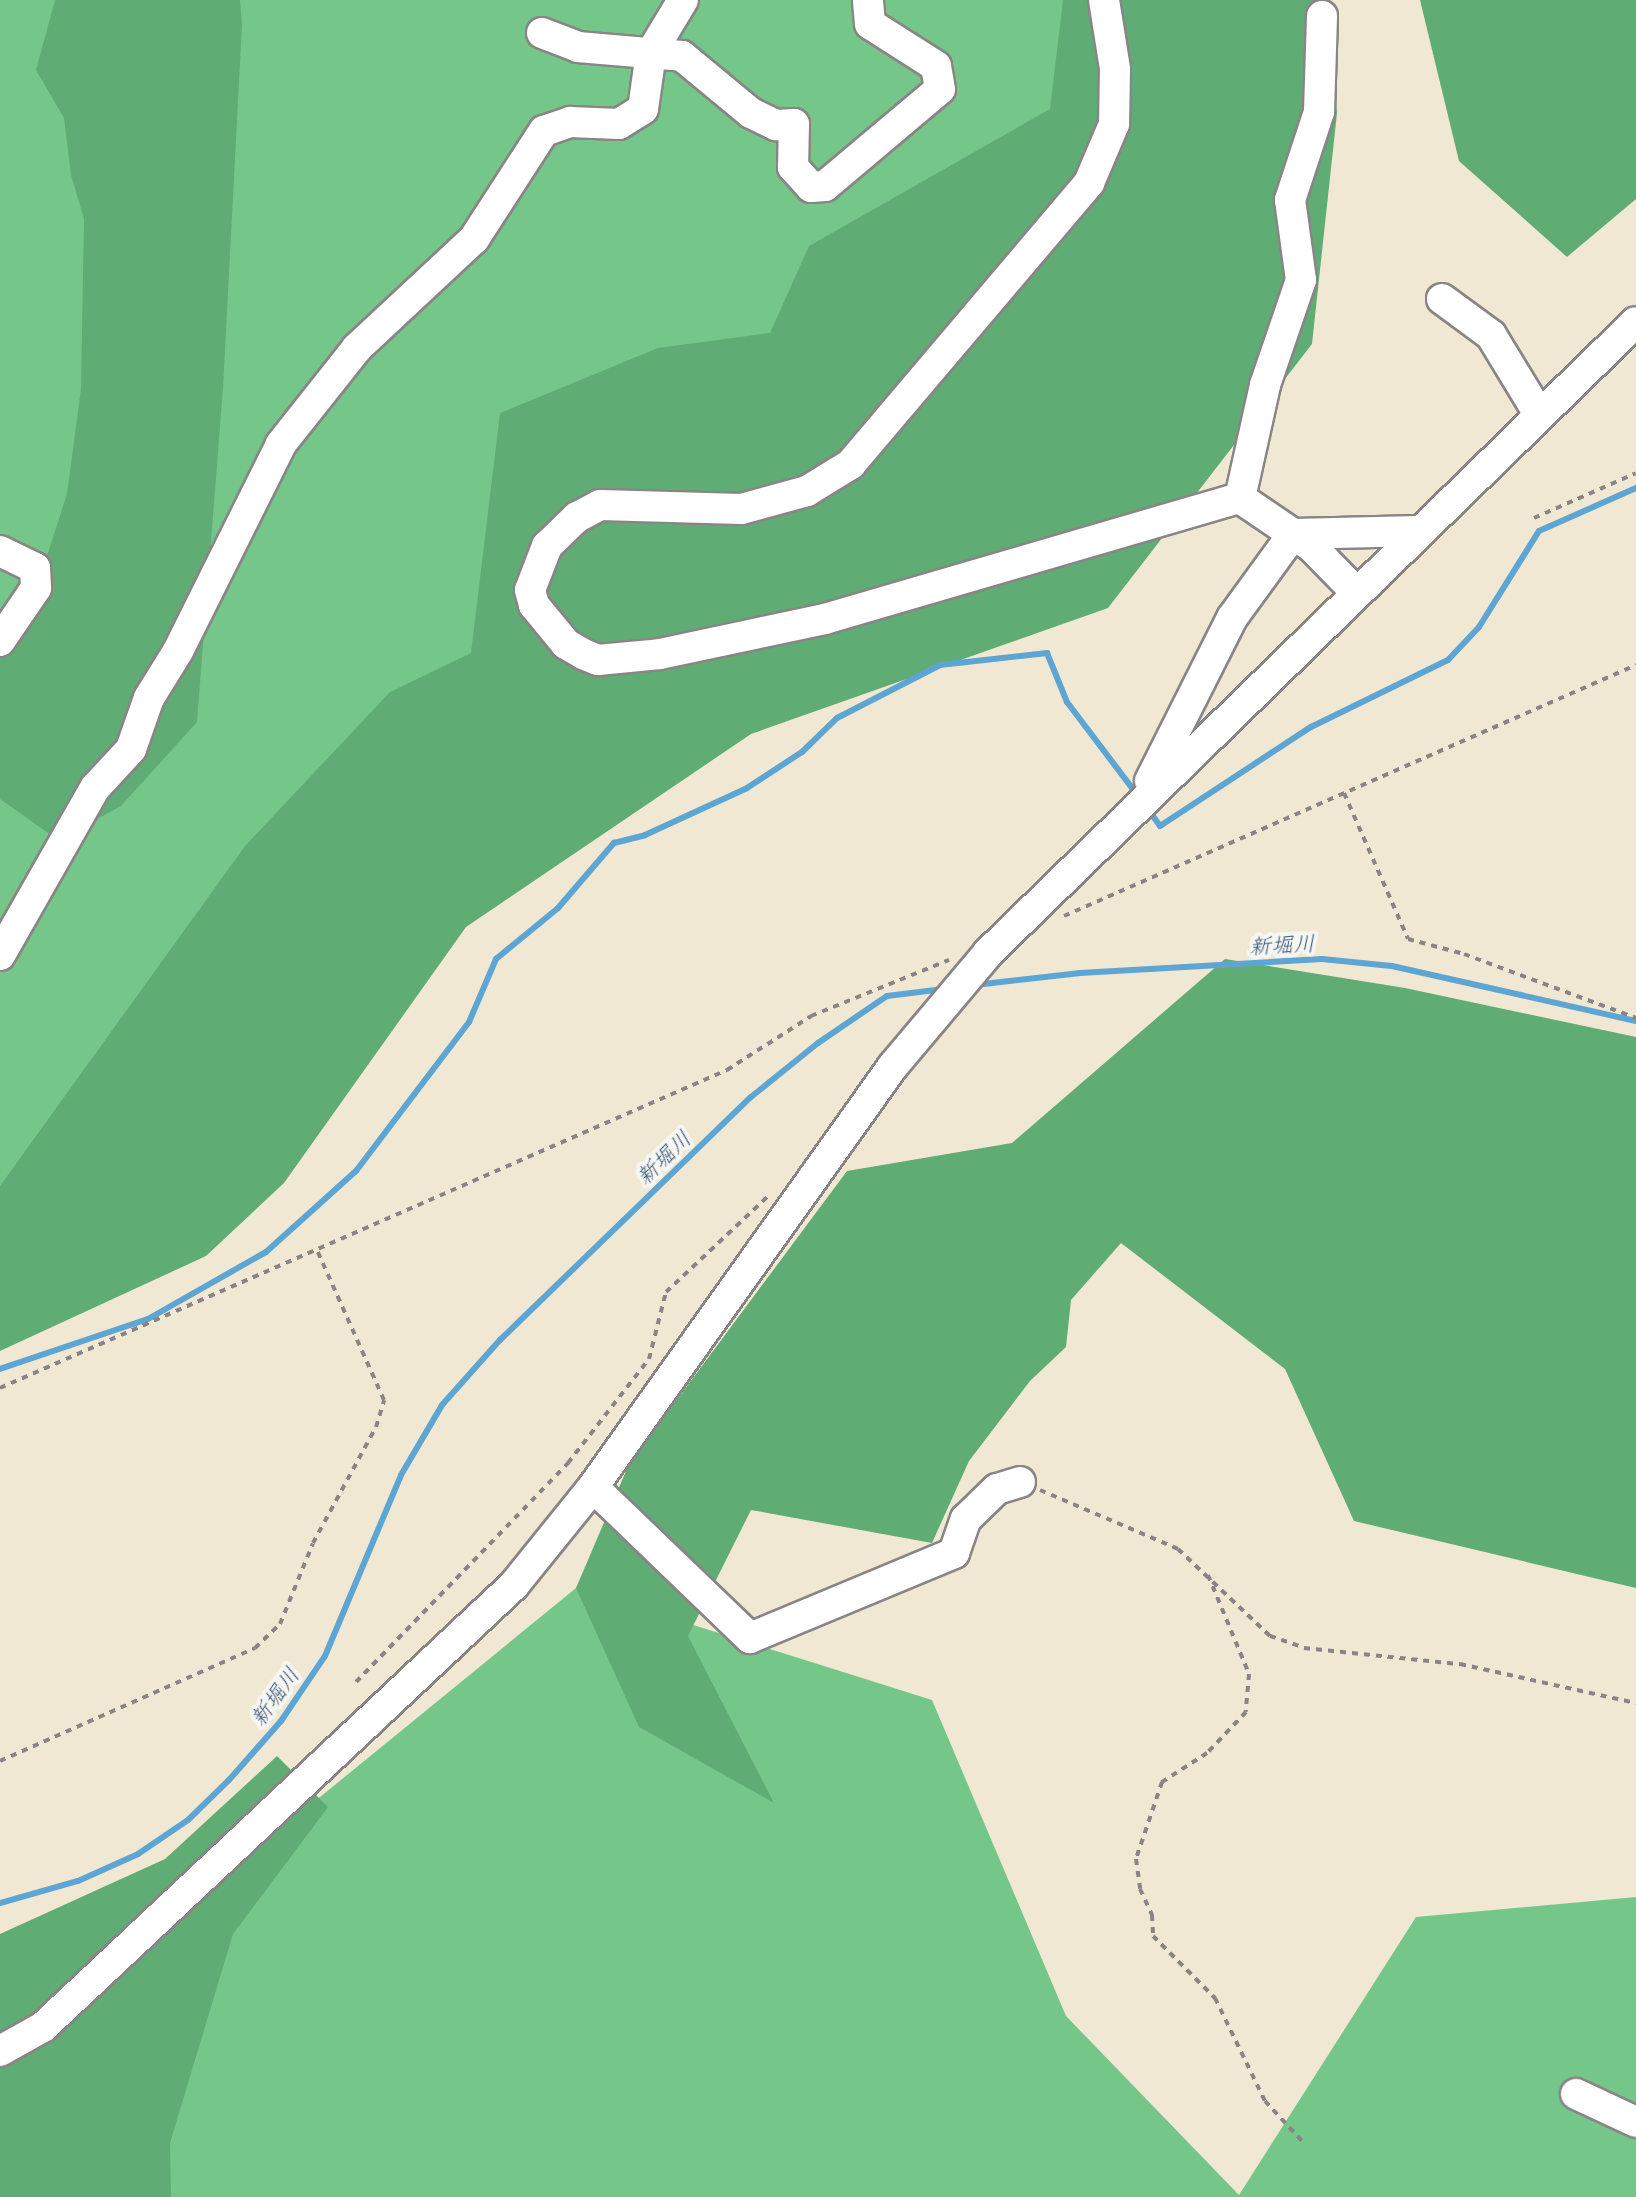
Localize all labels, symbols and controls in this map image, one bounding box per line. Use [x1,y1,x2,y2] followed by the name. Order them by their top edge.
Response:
[1248,929,1316,959] water label: 新堀川
[630,1125,696,1189] water label: 新堀川
[244,1662,304,1730] water label: 新堀川

